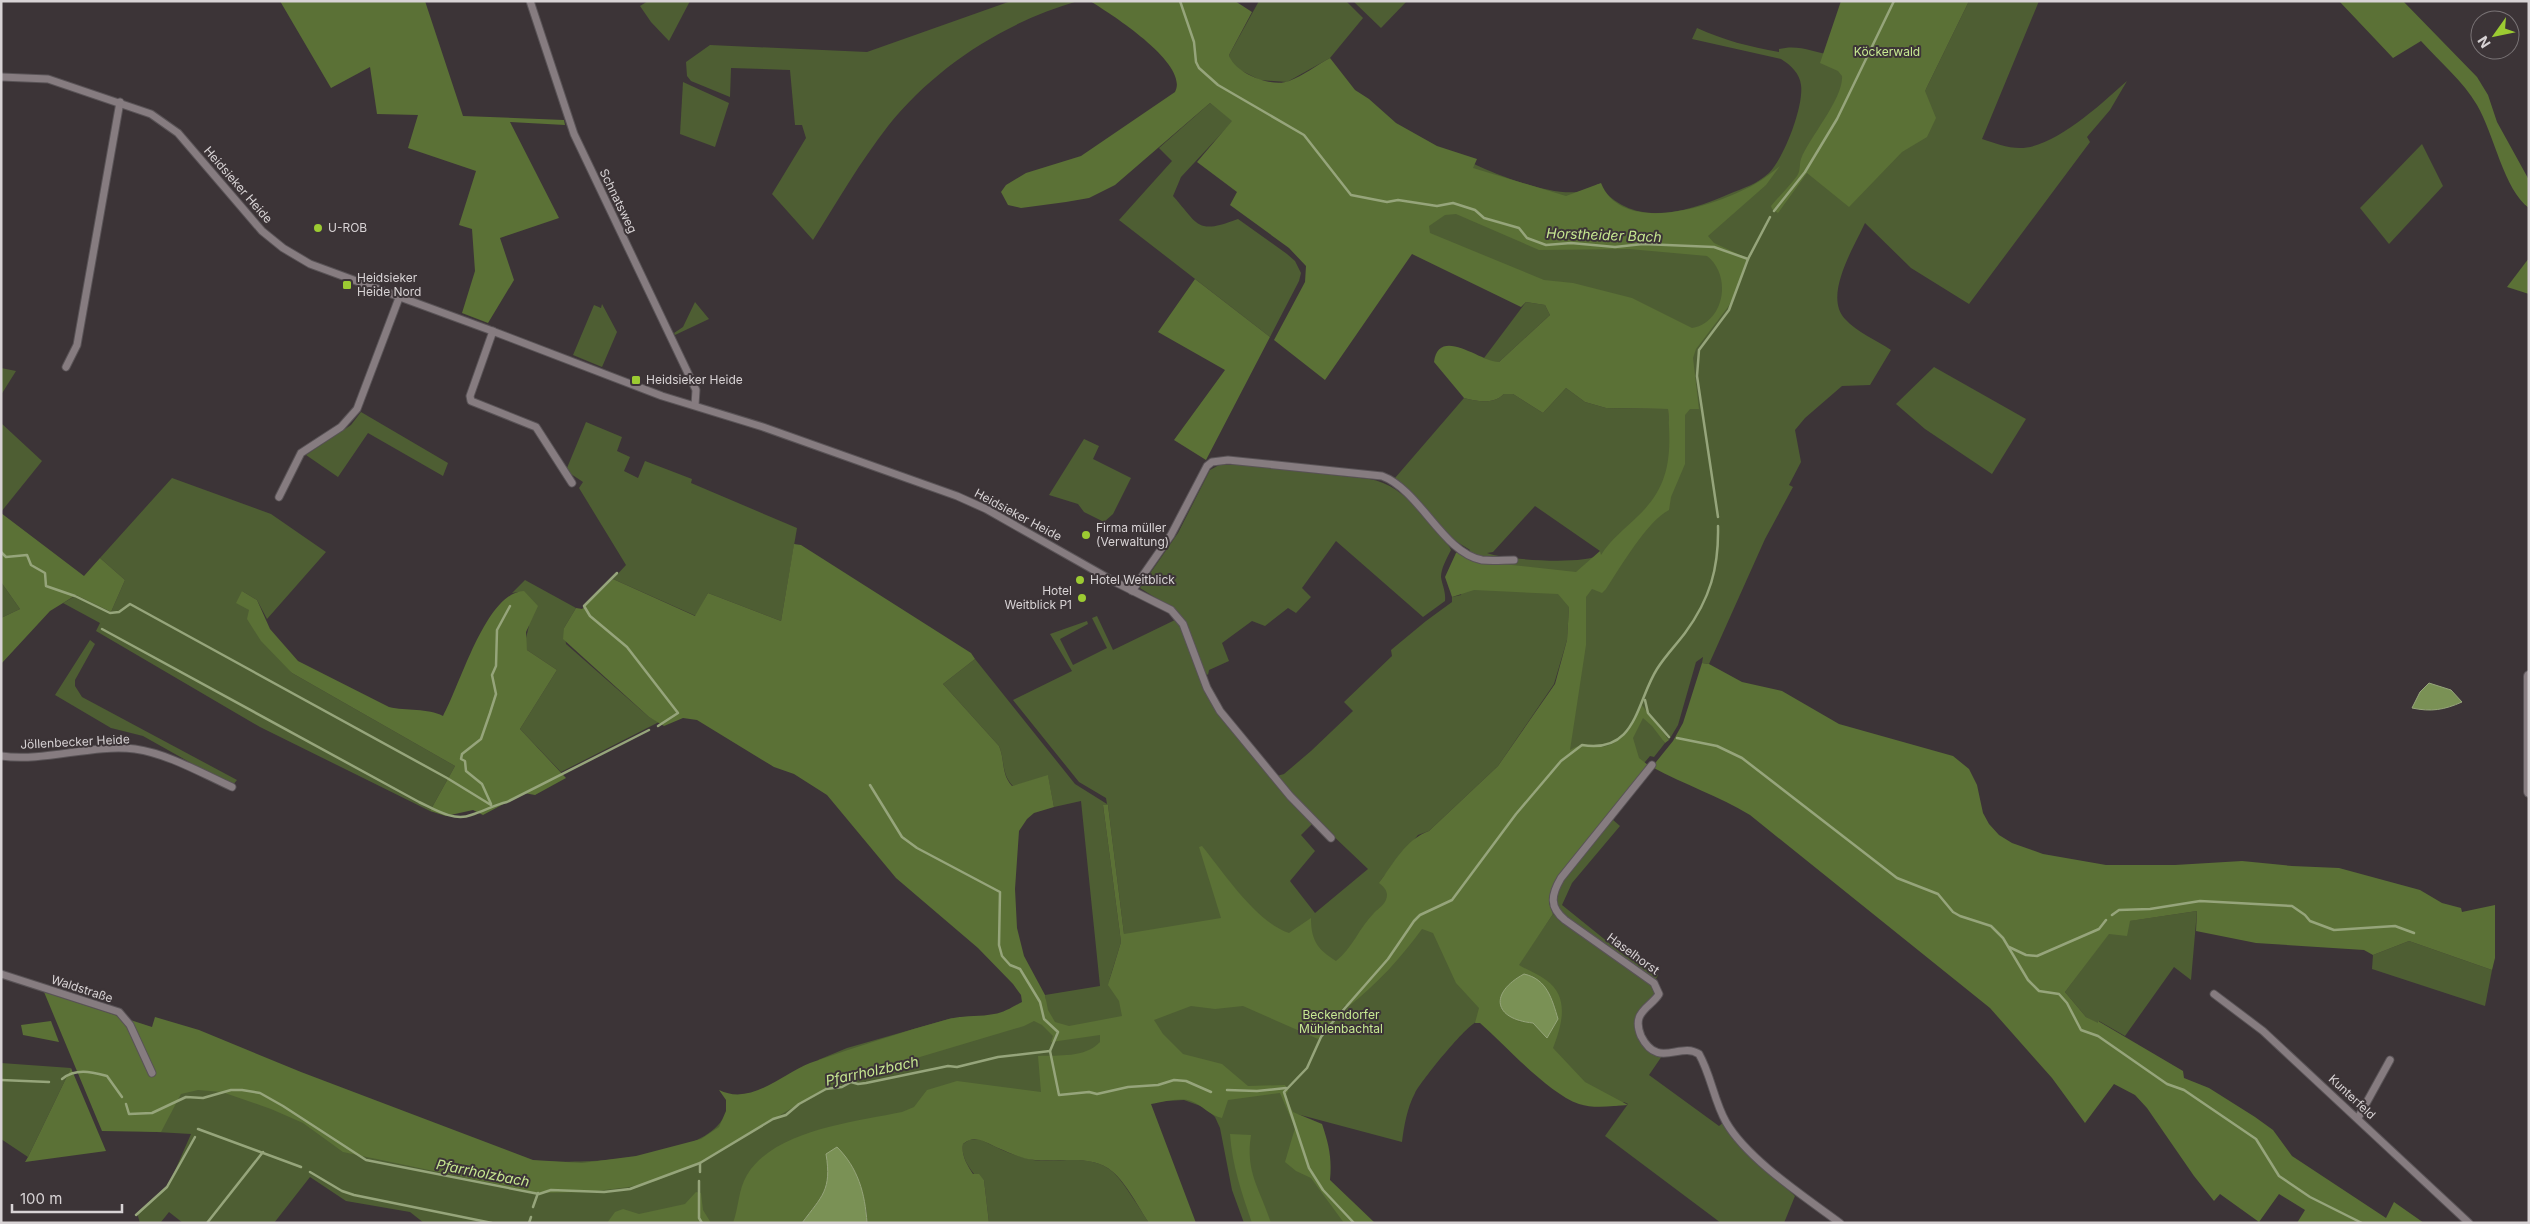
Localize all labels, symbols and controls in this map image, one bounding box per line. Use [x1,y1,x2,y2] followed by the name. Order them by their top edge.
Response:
[2470,10,2520,60] north arrow
[2474,33,2494,51] text: N
[1854,44,1920,59] park label: Köckerwald
[201,143,276,226] street label: Heidsieker Heide
[596,166,640,235] street label: Schnatsweg
[328,220,367,235] place label: U-ROB
[312,222,324,234] marker: U-ROB
[1546,224,1662,245] water label: Horstheider Bach
[357,270,421,299] place label: Heidsieker Heide Nord
[341,279,353,291] marker: Heidsieker Heide Nord
[646,372,743,387] place label: Heidsieker Heide
[630,374,642,386] marker: Heidsieker Heide
[972,485,1064,544] street label: Heidsieker Heide
[1096,520,1169,549] place label: Firma müller (Verwaltung)
[1080,529,1092,541] marker: Firma müller (Verwaltung)
[1090,572,1175,587] place label: Hotel Weitblick
[1074,574,1086,586] marker: Hotel Weitblick
[1004,583,1072,612] place label: Hotel Weitblick P1
[1076,592,1088,604] marker: Hotel Weitblick P1
[20,731,130,752] street label: Jöllenbecker Heide
[1604,930,1662,978] street label: Haselhorst
[49,971,115,1006] street label: Waldstraße
[1299,1007,1383,1036] park label: Beckendorfer Mühlenbachtal
[824,1052,920,1089] water label: Pfarrholzbach
[2326,1071,2379,1122] street label: Kunterfeld
[435,1155,531,1190] water label: Pfarrholzbach
[12,1182,122,1214] scale bar
[20,1189,62,1208] text: 100 m

